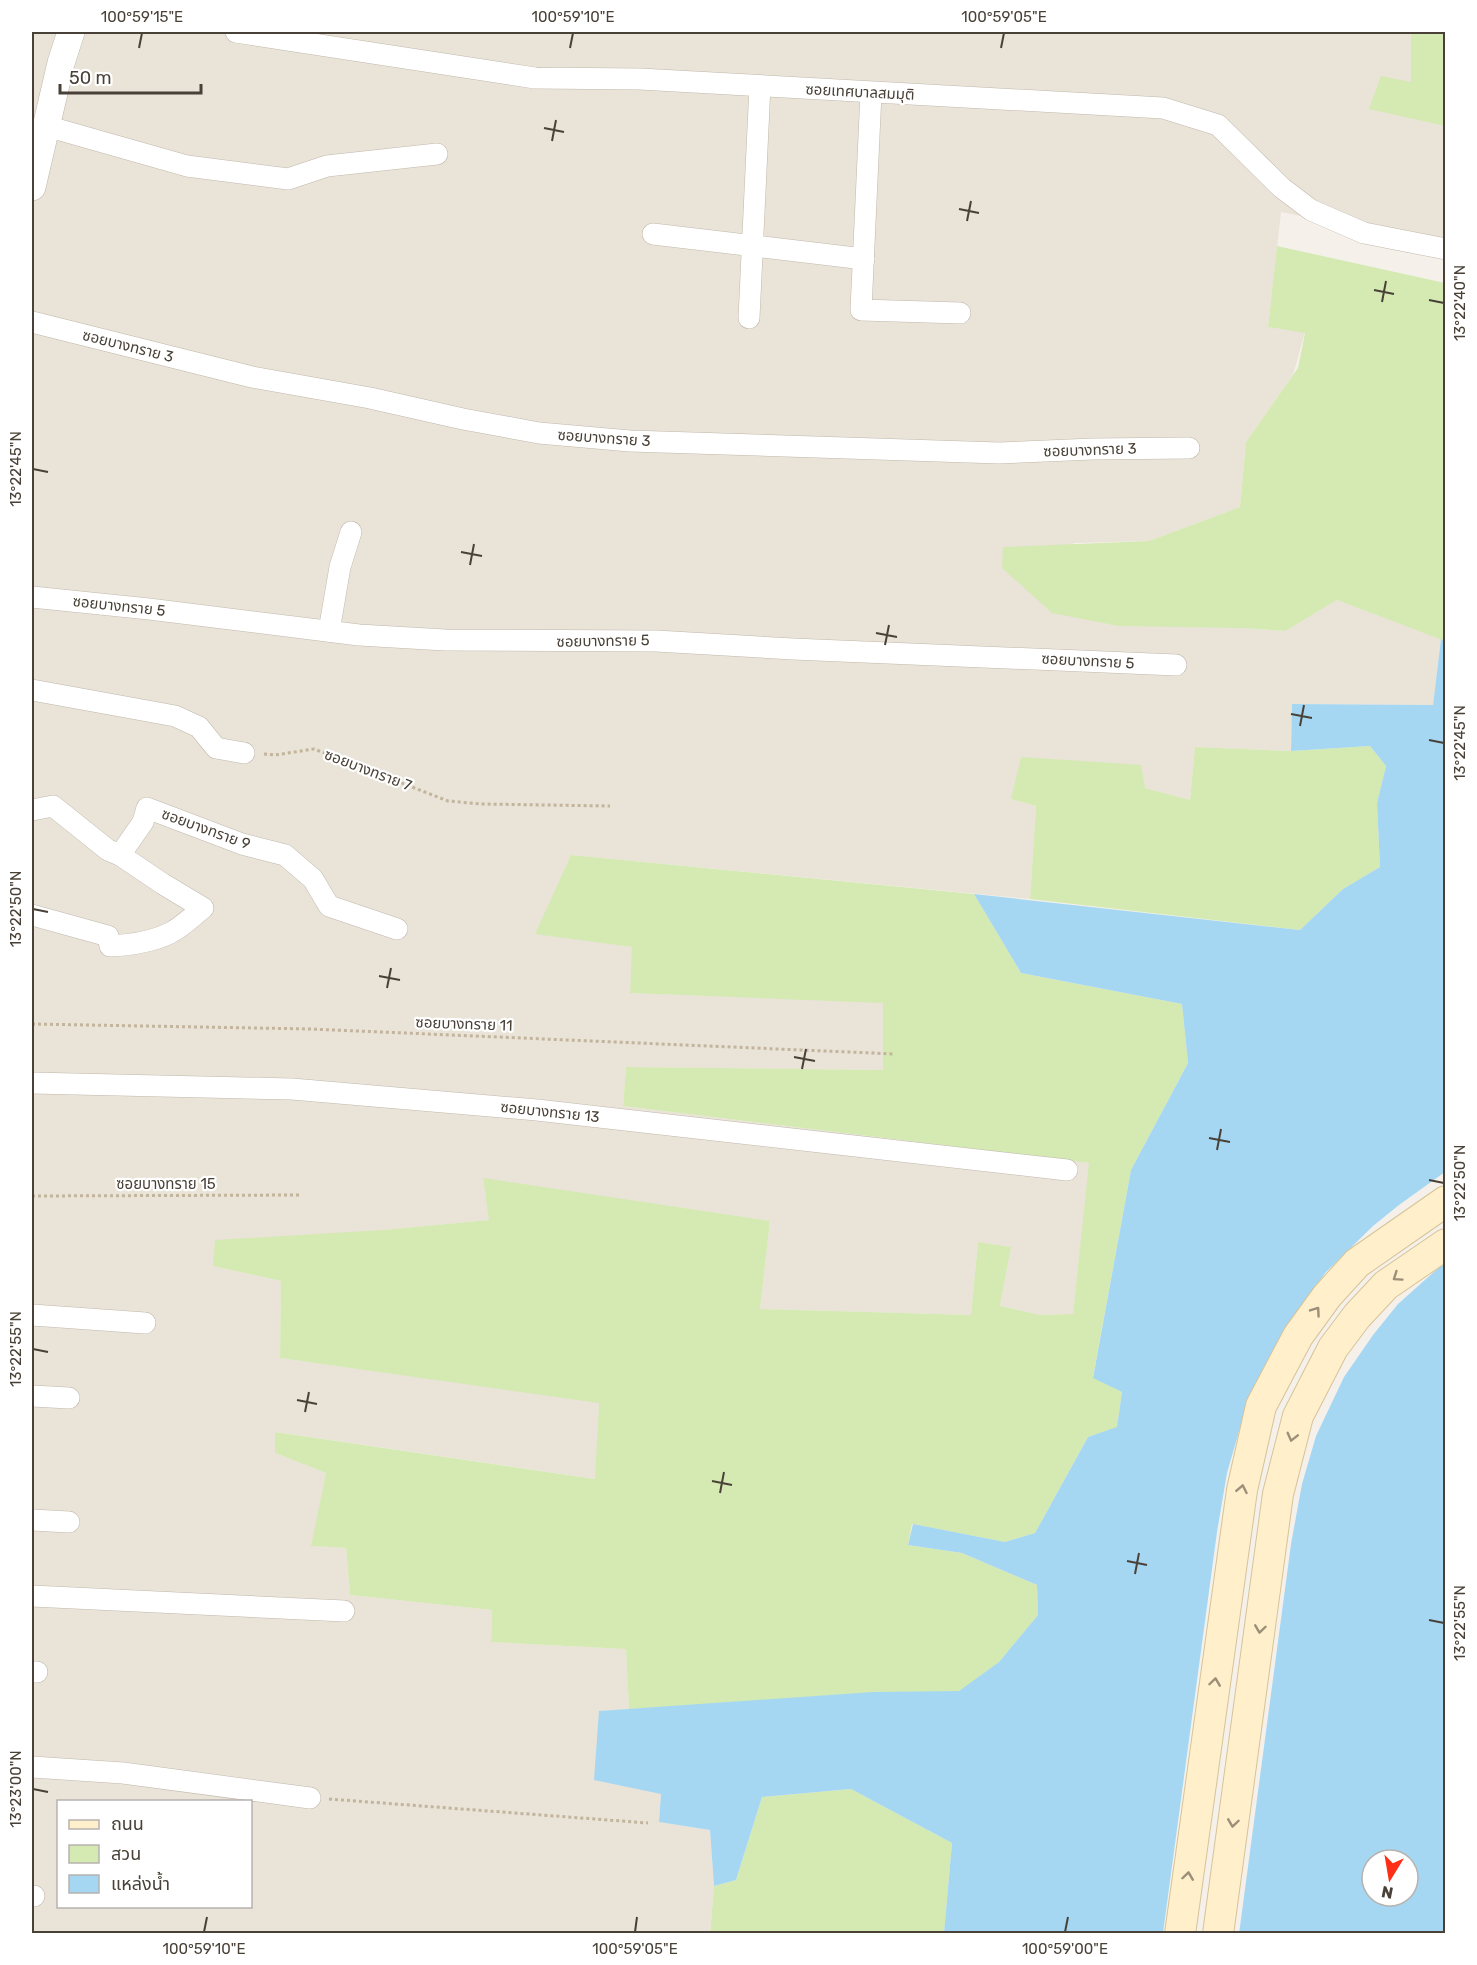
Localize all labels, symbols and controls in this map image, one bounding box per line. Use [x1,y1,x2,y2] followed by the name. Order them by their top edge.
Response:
[101,8,183,26] text: 100°59'15"E
[531,8,615,26] text: 100°59'10"E
[961,8,1047,26] text: 100°59'05"E
[60,57,201,95] scale bar
[69,67,112,89] text: 50 m
[805,80,915,104] street label: ซอยเทศบาลสมมุติ
[1451,265,1469,341] text: 13°22'40"N
[81,326,175,366] street label: ซอยบางทราย 3
[557,426,651,450] street label: ซอยบางทราย 3
[7,431,25,507] text: 13°22'45"N
[1043,439,1137,461] street label: ซอยบางทราย 3
[72,592,166,620] street label: ซอยบางทราย 5
[556,631,650,651] street label: ซอยบางทราย 5
[1041,650,1135,672] street label: ซอยบางทราย 5
[1451,705,1469,781] text: 13°22'45"N
[322,745,414,795] street label: ซอยบางทราย 7
[159,805,253,853] street label: ซอยบางทราย 9
[7,871,25,947] text: 13°22'50"N
[415,1013,513,1035] street label: ซอยบางทราย 11
[500,1098,600,1126] street label: ซอยบางทราย 13
[1451,1145,1469,1221] text: 13°22'50"N
[116,1175,216,1193] street label: ซอยบางทราย 15
[1393,1270,1404,1281] one-way arrow
[1309,1307,1320,1318] one-way arrow
[7,1311,25,1387] text: 13°22'55"N
[1287,1432,1300,1442] one-way arrow
[1235,1485,1248,1495] one-way arrow
[1451,1585,1469,1661] text: 13°22'55"N
[1254,1625,1266,1634] one-way arrow
[1208,1678,1220,1687] one-way arrow
[7,1750,25,1828] text: 13°23'00"N
[57,1800,252,1908] legend
[111,1813,144,1835] text: ถนน
[1227,1818,1240,1827] one-way arrow
[111,1843,141,1865] text: สวน
[1360,1848,1420,1908] north arrow
[111,1871,170,1895] text: แหล่งน้ำ
[1181,1871,1193,1880] one-way arrow
[1380,1882,1395,1903] text: N
[162,1940,246,1958] text: 100°59'10"E
[592,1940,678,1958] text: 100°59'05"E
[1022,1940,1108,1958] text: 100°59'00"E

